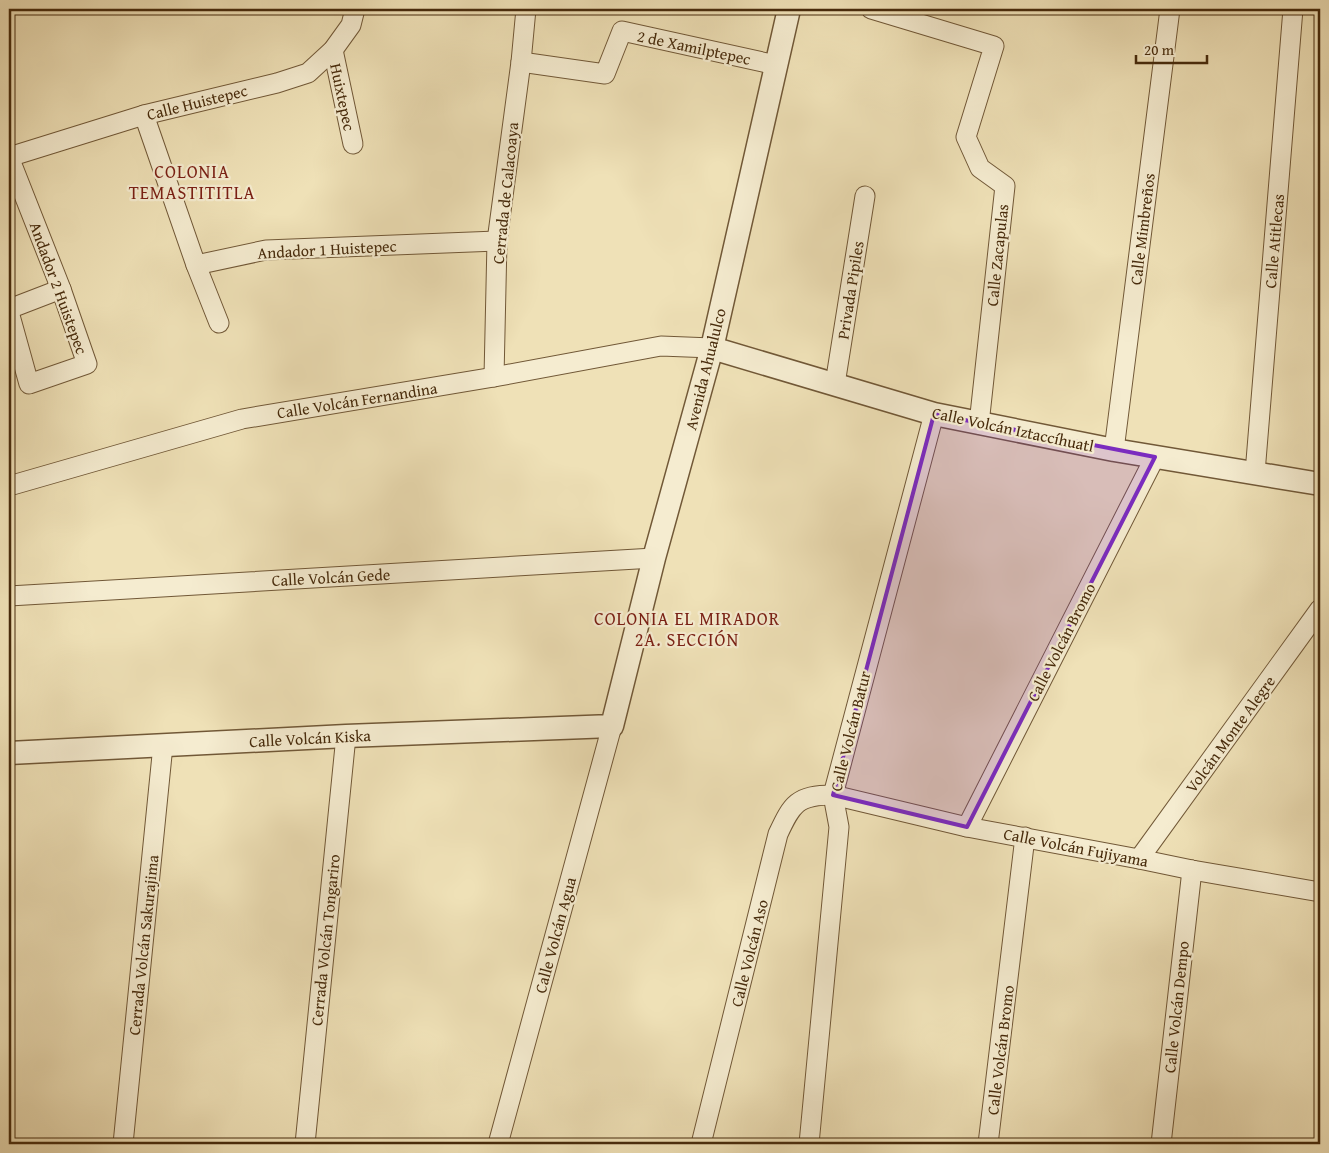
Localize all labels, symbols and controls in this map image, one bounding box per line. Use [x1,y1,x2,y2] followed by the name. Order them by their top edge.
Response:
[635,23,753,71] street label: 2 de Xamilptepec
[1136,32,1208,64] scale bar
[1144,39,1175,60] text: 20 m
[324,61,362,133] street label: Huixtepec
[144,78,250,126] street label: Calle Huistepec
[486,120,524,265] street label: Cerrada de Calacoaya
[129,158,255,206] district label: COLONIA TEMASTITITLA
[1123,172,1161,286] street label: Calle Mimbreños
[1258,193,1290,289] street label: Calle Atitlecas
[980,203,1014,307] street label: Calle Zacapulas
[24,218,94,358] street label: Andador 2 Huistepec
[257,233,397,265] street label: Andador 1 Huistepec
[830,239,870,341] street label: Privada Pipiles
[678,305,732,433] street label: Avenida Ahualulco
[275,375,439,425] street label: Calle Volcán Fernandina
[930,400,1097,458] street label: Calle Volcán Iztaccíhuatl
[271,562,391,592] street label: Calle Volcán Gede
[1021,578,1101,706] street label: Calle Volcán Bromo
[594,605,780,653] district label: COLONIA EL MIRADOR 2A. SECCIÓN
[823,668,877,794] street label: Calle Volcán Batur
[1179,670,1281,798] street label: Volcán Monte Alegre
[249,723,372,753] street label: Calle Volcán Kiska
[1002,821,1151,873] street label: Calle Volcán Fujiyama
[122,853,164,1036] street label: Cerrada Volcán Sakurajima
[304,853,346,1027] street label: Cerrada Volcán Tongariro
[528,874,582,996] street label: Calle Volcán Agua
[724,897,774,1009] street label: Calle Volcán Aso
[1157,940,1195,1074] street label: Calle Volcán Dempo
[980,984,1020,1116] street label: Calle Volcán Bromo

